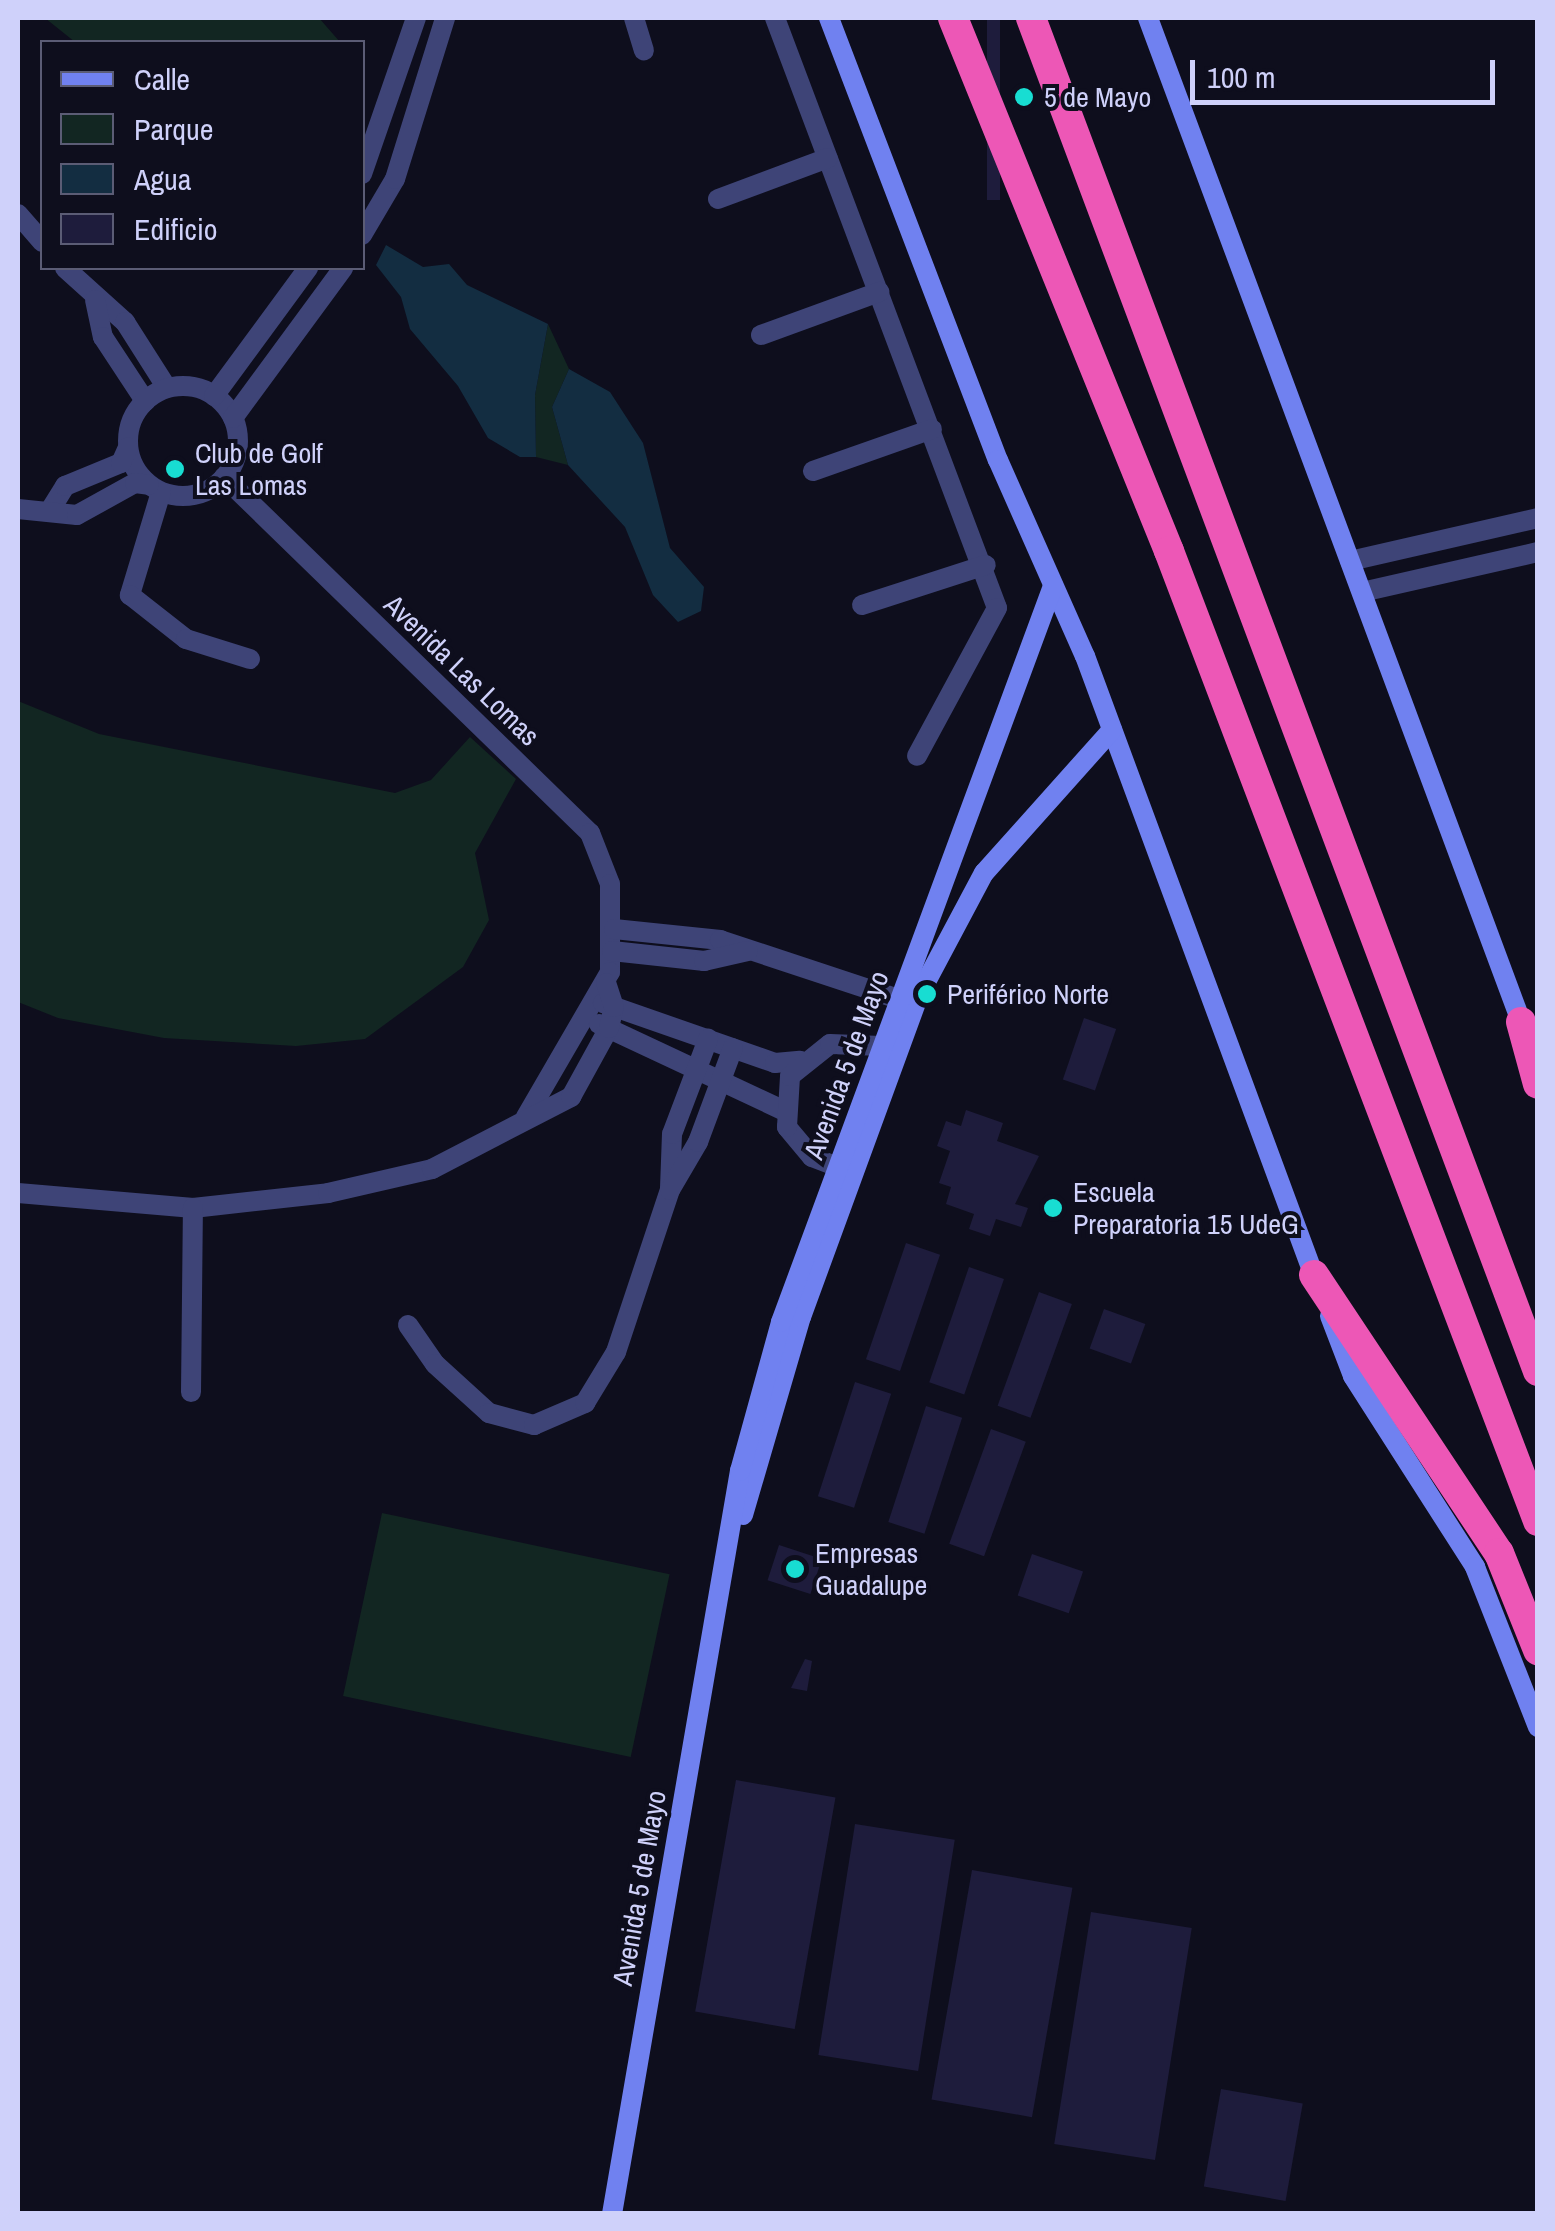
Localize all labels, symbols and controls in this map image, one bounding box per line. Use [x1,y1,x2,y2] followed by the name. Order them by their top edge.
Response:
[40,40,365,270] legend
[1195,40,1500,102] scale bar
[1207,57,1275,97] text: 100 m
[134,59,190,99] text: Calle
[1044,80,1151,114] place label: 5 de Mayo
[1013,86,1035,108] marker: 5 de Mayo
[134,109,213,149] text: Parque
[134,159,191,199] text: Agua
[134,209,217,249] text: Edificio
[195,436,323,502] place label: Club de Golf Las Lomas
[164,458,186,480] marker: Club de Golf Las Lomas
[377,588,547,752] street label: Avenida Las Lomas
[796,966,896,1164] street label: Avenida 5 de Mayo
[947,977,1109,1011] place label: Periférico Norte
[916,983,938,1005] marker: Periférico Norte
[1073,1175,1299,1241] place label: Escuela Preparatoria 15 UdeG
[1042,1197,1064,1219] marker: Escuela Preparatoria 15 UdeG
[815,1536,927,1602] place label: Empresas Guadalupe
[784,1558,806,1580] marker: Empresas Guadalupe
[605,1788,673,1988] street label: Avenida 5 de Mayo

